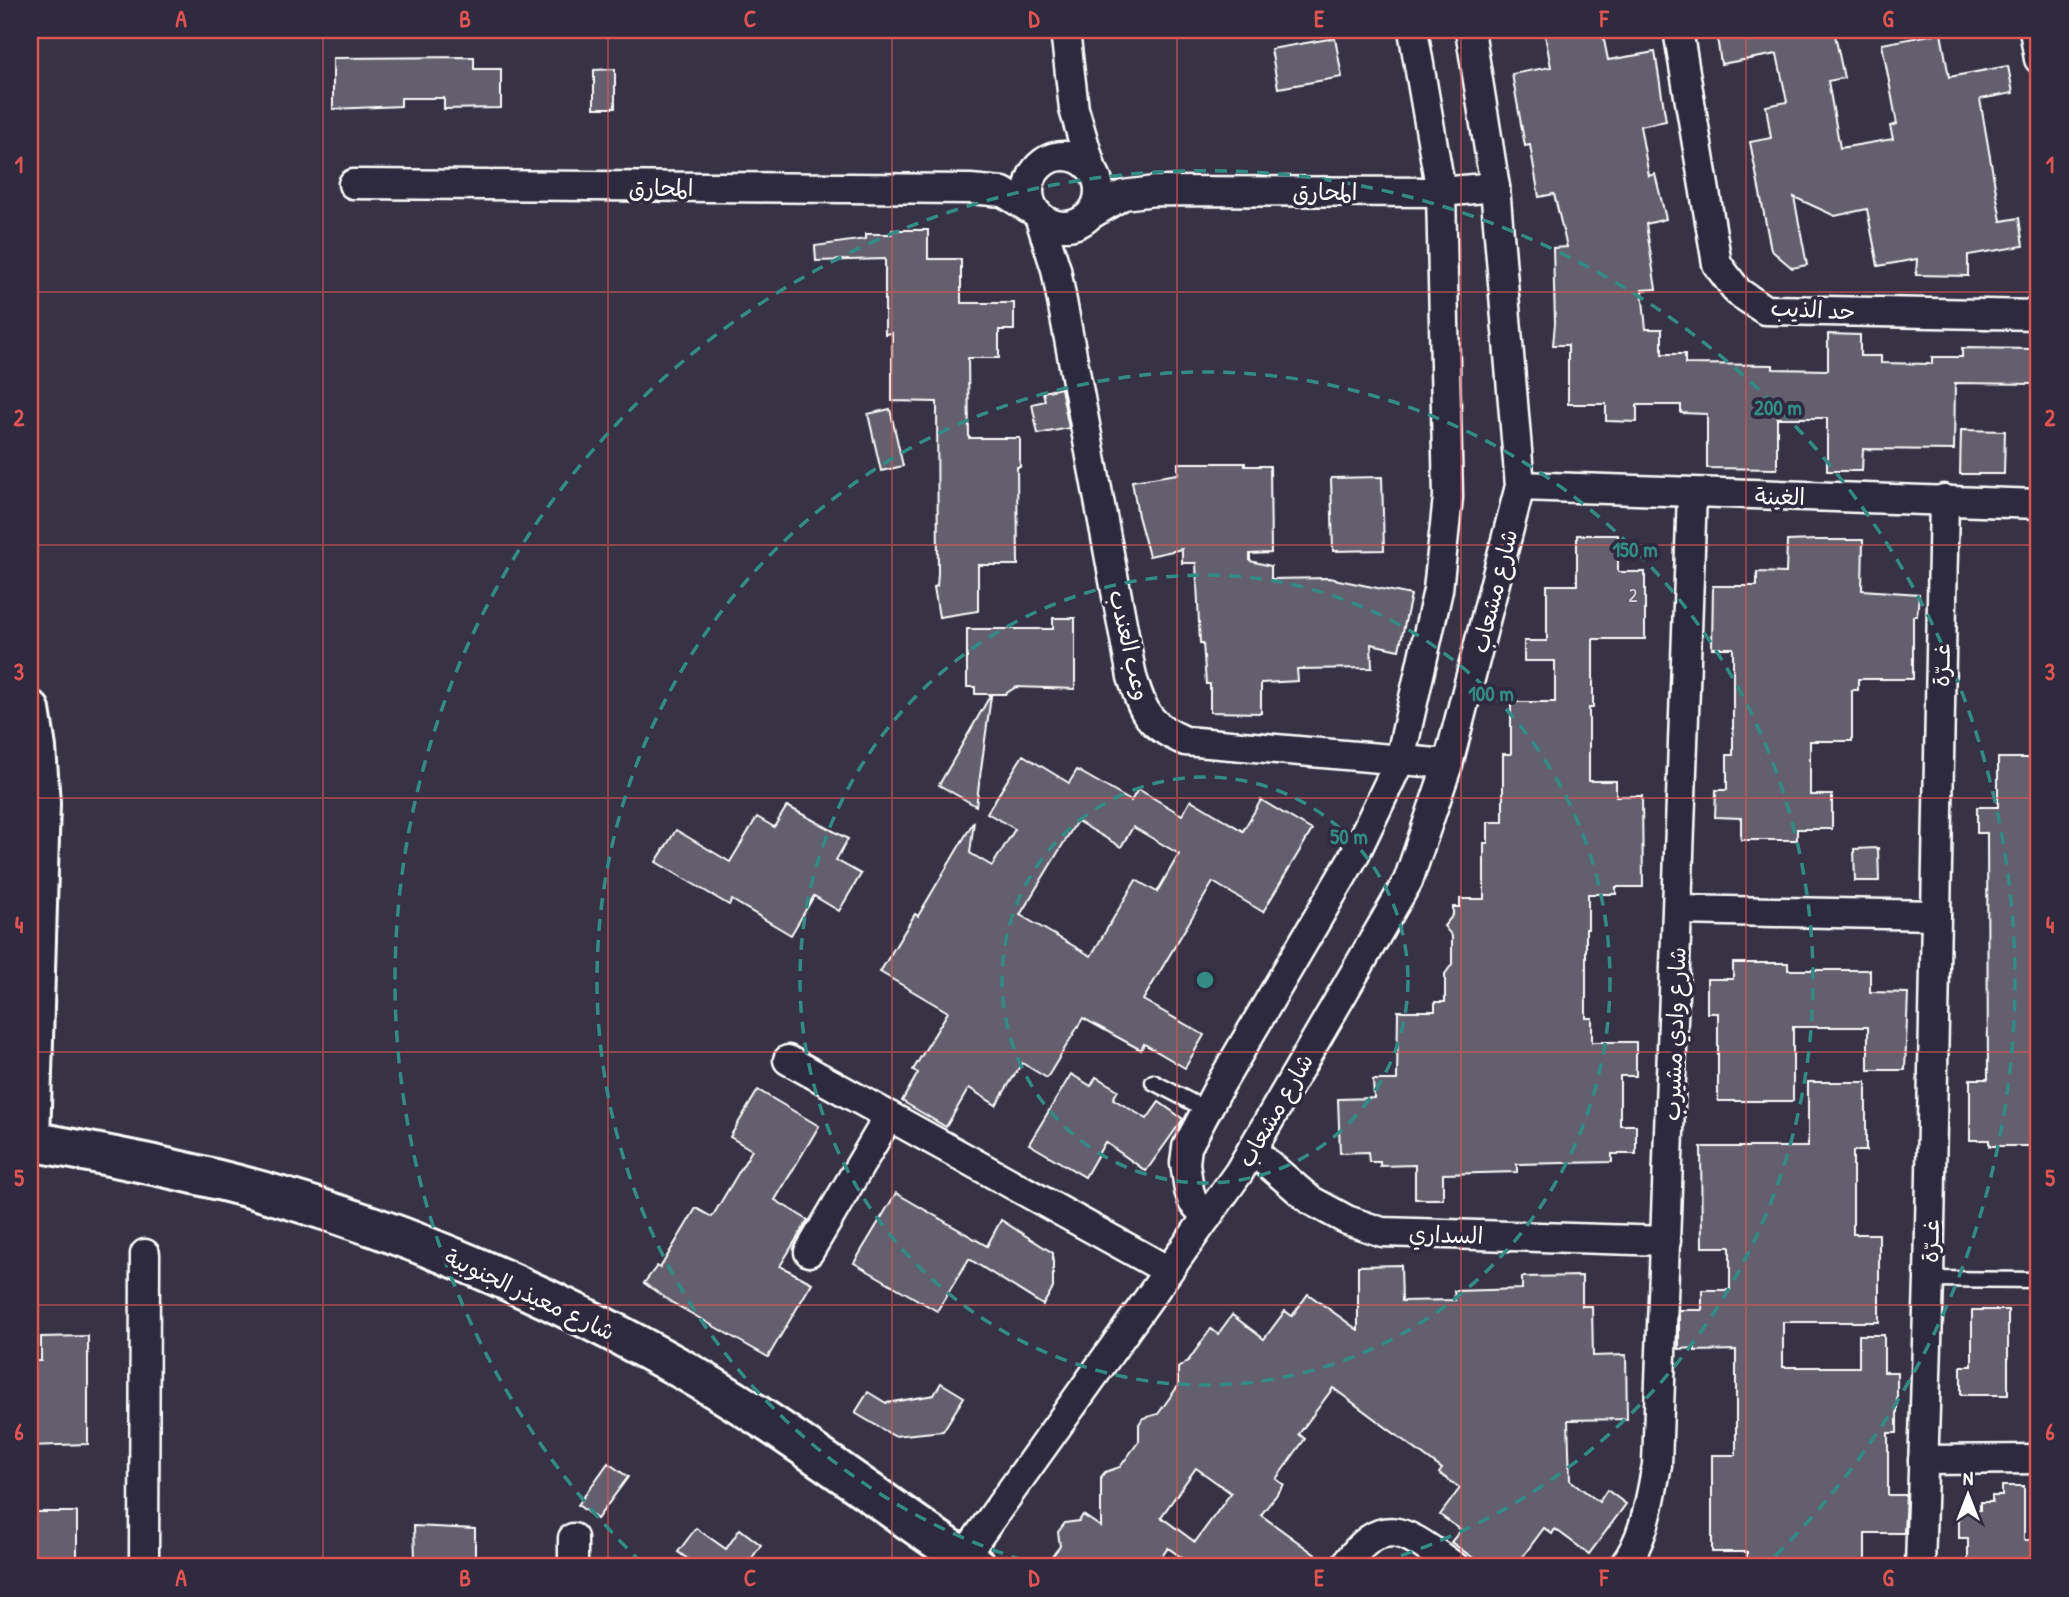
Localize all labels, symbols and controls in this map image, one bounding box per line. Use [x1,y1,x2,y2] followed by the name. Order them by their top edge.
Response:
[175,3,187,34] text: A
[459,3,471,34] text: B
[744,3,756,34] text: C
[1029,3,1041,34] text: D
[1314,3,1325,34] text: E
[1599,3,1610,34] text: F
[1882,3,1894,34] text: G
[15,149,23,180] text: 1
[2046,149,2054,180] text: 1
[629,172,693,203] street label: المحارق
[1293,176,1357,207] street label: المحارق
[1770,291,1856,327] street label: حد الذيب
[1754,393,1802,422] text: 200 m
[14,402,25,433] text: 2
[2045,402,2056,433] text: 2
[1755,480,1805,512] street label: الغينة
[1464,526,1525,656] street label: شارع مشعاب
[1612,535,1658,564] text: 150 m
[1629,582,1638,608] house number: 2
[1102,586,1158,704] street label: وعب العندب
[1925,643,1957,687] street label: غــرّة
[14,656,24,687] text: 3
[2045,656,2055,687] text: 3
[1468,679,1514,708] text: 100 m
[1330,822,1368,851] text: 50 m
[15,909,24,940] text: 4
[2046,909,2055,940] text: 4
[1655,946,1695,1122] street label: شارع وادي مشيرب
[1193,968,1217,992] centre of rings
[1230,1048,1321,1173] street label: شارع مشعاب
[14,1162,24,1193] text: 5
[2045,1162,2055,1193] text: 5
[1408,1217,1484,1253] street label: السداري
[1914,1219,1946,1263] street label: غــرّة
[439,1241,620,1348] street label: شارع معيذر الجنوبية
[14,1416,24,1447] text: 6
[2045,1416,2055,1447] text: 6
[1932,1460,2002,1530] north arrow
[1963,1465,1973,1491] text: N
[175,1562,187,1593] text: A
[459,1562,471,1593] text: B
[744,1562,756,1593] text: C
[1029,1562,1041,1593] text: D
[1314,1562,1325,1593] text: E
[1599,1562,1610,1593] text: F
[1882,1562,1894,1593] text: G

